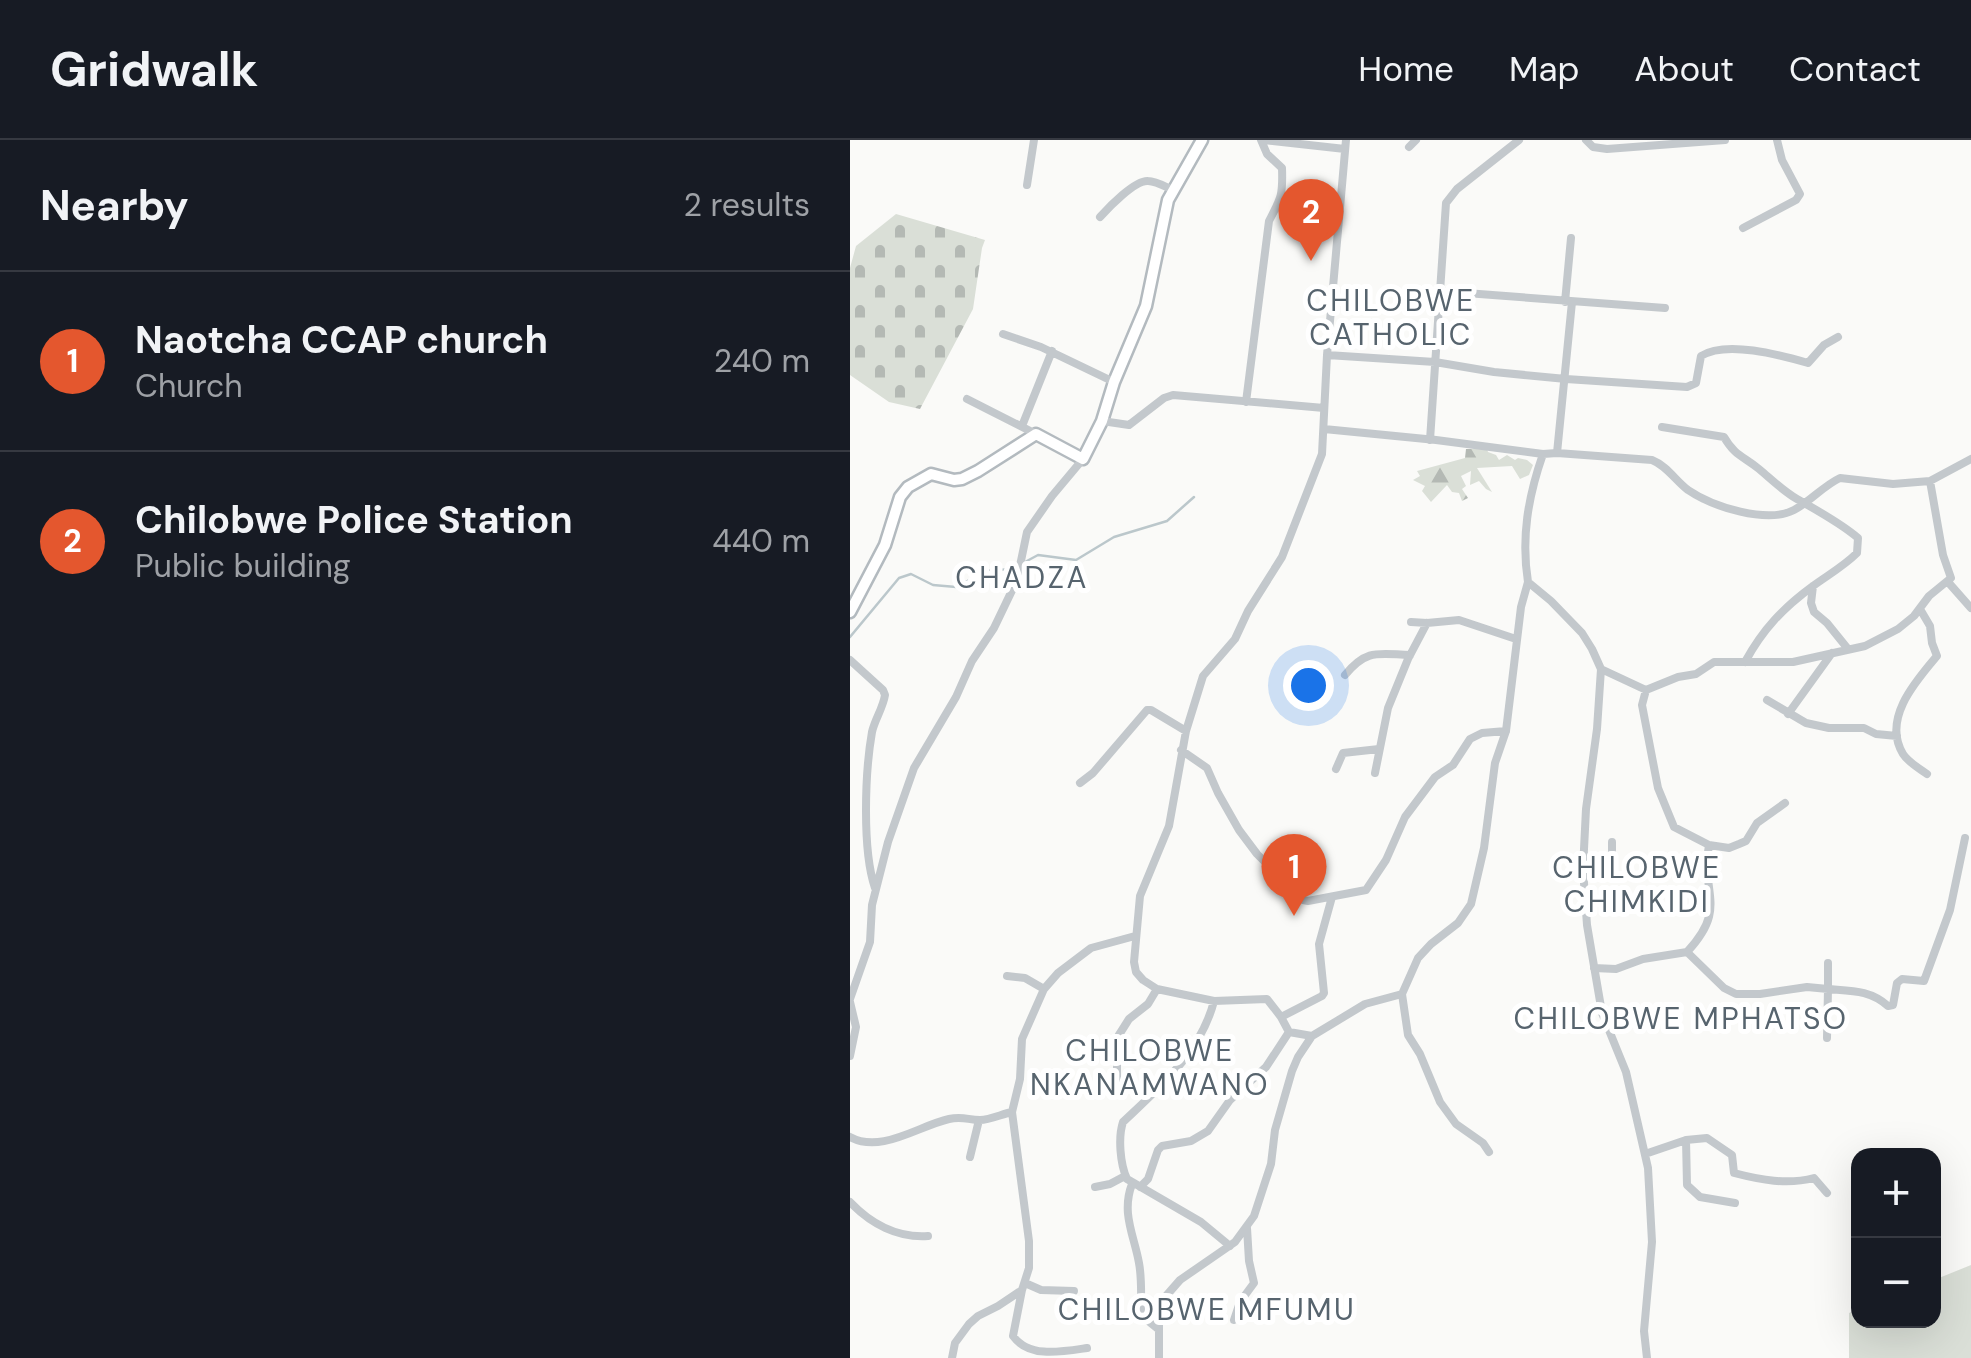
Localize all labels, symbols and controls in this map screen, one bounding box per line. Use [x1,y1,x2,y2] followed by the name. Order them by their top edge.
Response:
[50,38,258,101] text: Gridwalk
[1358,46,1454,92] text: Home
[1509,46,1579,92] text: Map
[1634,46,1734,92] text: About
[1789,46,1921,92] text: Contact
[40,178,189,233] text: Nearby
[1278,178,1344,261] pin: 2
[684,184,810,226] text: 2 results
[1306,281,1476,354] district label: CHILOBWE CATHOLIC
[135,315,548,365] text: Naotcha CCAP church
[67,340,78,382] text: 1
[714,340,810,382] text: 240 m
[135,365,243,407] text: Church
[135,495,573,545] text: Chilobwe Police Station
[63,520,82,562] text: 2
[712,520,810,562] text: 440 m
[135,545,351,587] text: Public building
[955,558,1089,597] district label: CHADZA
[1283,660,1334,711] your location
[1262,834,1326,916] pin: 1
[1552,848,1722,921] district label: CHILOBWE CHIMKIDI
[1513,999,1849,1038] district label: CHILOBWE MPHATSO
[1030,1031,1270,1104] district label: CHILOBWE NKANAMWANO
[1851,1148,1941,1328] map controls
[1851,1148,1941,1238] button: +
[1851,1238,1941,1328] button: −
[1058,1290,1356,1329] district label: CHILOBWE MFUMU

